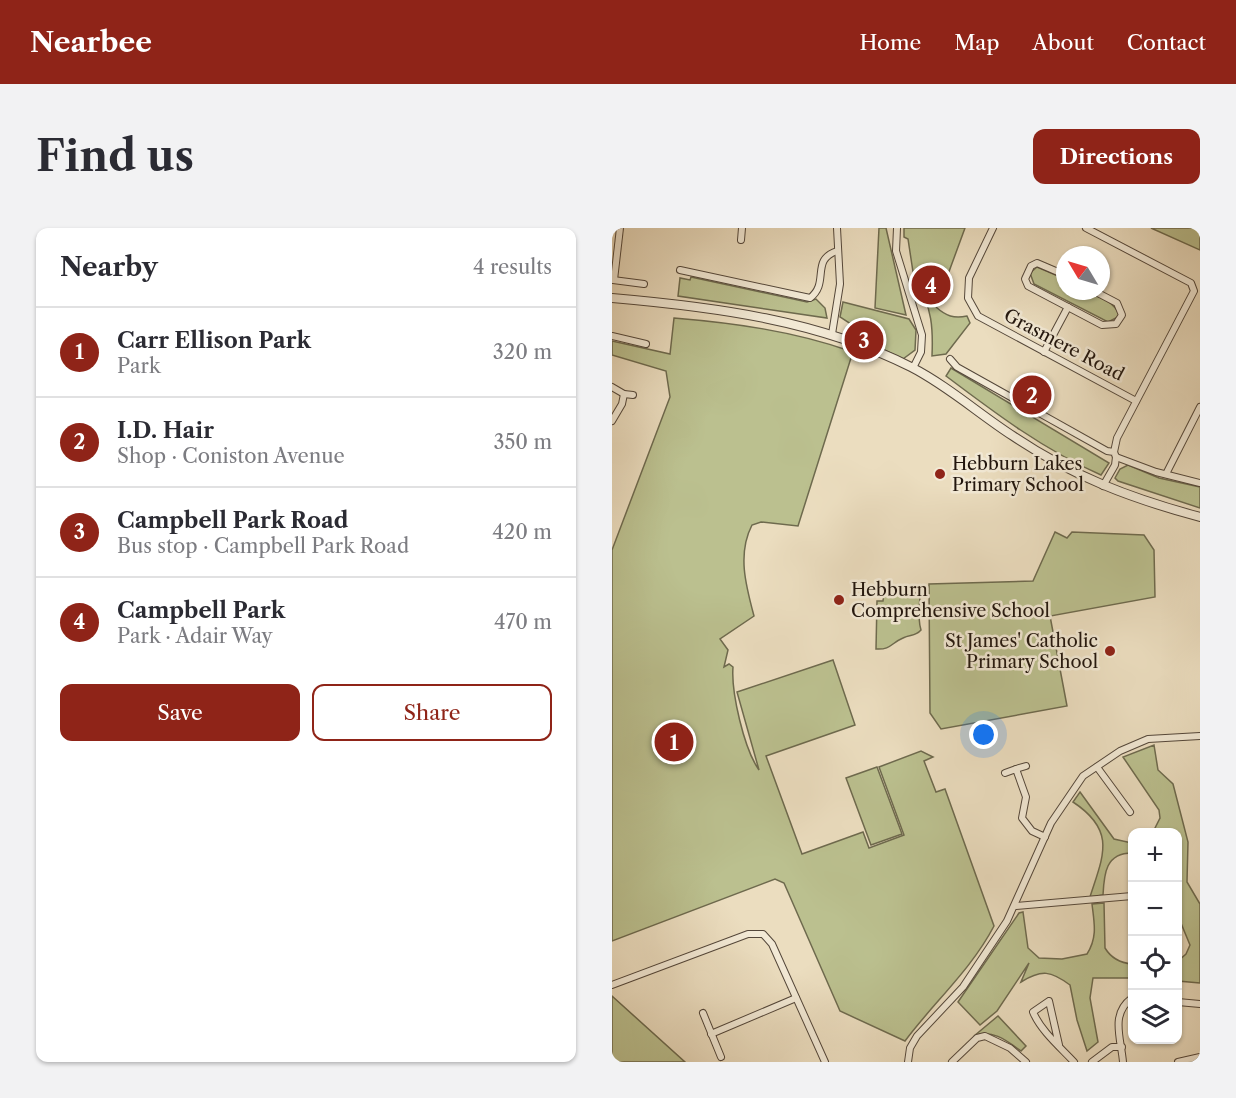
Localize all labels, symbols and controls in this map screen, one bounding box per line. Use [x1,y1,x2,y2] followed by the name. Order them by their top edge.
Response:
[30,25,152,59] text: Nearbee
[860,30,921,55] text: Home
[954,30,999,55] text: Map
[1032,30,1094,55] text: About
[1127,30,1206,55] text: Contact
[1033,129,1200,184] button: Directions
[36,130,194,182] text: Find us
[1056,246,1110,300] north arrow
[60,251,158,283] text: Nearby
[473,255,552,279] text: 4 results
[912,262,950,308] pin: 4
[1000,304,1128,386] street label: Grasmere Road
[844,318,884,362] pin: 3
[117,327,311,354] text: Carr Ellison Park
[75,340,84,364] text: 1
[493,340,552,364] text: 320 m
[117,354,160,378] text: Park
[1012,372,1052,418] pin: 2
[117,417,214,444] text: I.D. Hair
[74,430,85,454] text: 2
[494,430,552,454] text: 350 m
[117,444,345,468] text: Shop · Coniston Avenue
[952,453,1084,496] place label: Hebburn Lakes Primary School
[933,467,947,481] marker: Hebburn Lakes Primary School
[117,507,348,534] text: Campbell Park Road
[74,520,85,544] text: 3
[492,520,552,544] text: 420 m
[117,534,409,558] text: Bus stop · Campbell Park Road
[851,579,1050,622] place label: Hebburn Comprehensive School
[832,593,846,607] marker: Hebburn Comprehensive School
[117,597,285,624] text: Campbell Park
[74,610,85,634] text: 4
[494,610,552,634] text: 470 m
[117,624,273,648] text: Park · Adair Way
[945,630,1098,673] place label: St James' Catholic Primary School
[1103,644,1117,658] marker: St James' Catholic Primary School
[60,684,300,741] button: Save
[312,684,552,741] button: Share
[654,720,694,764] pin: 1
[969,720,998,749] your location
[1128,828,1182,1044] map controls
[1128,828,1182,882] button: +
[1128,882,1182,936] button: −
[1128,936,1182,990] button: locate
[1128,990,1182,1044] button: layers

